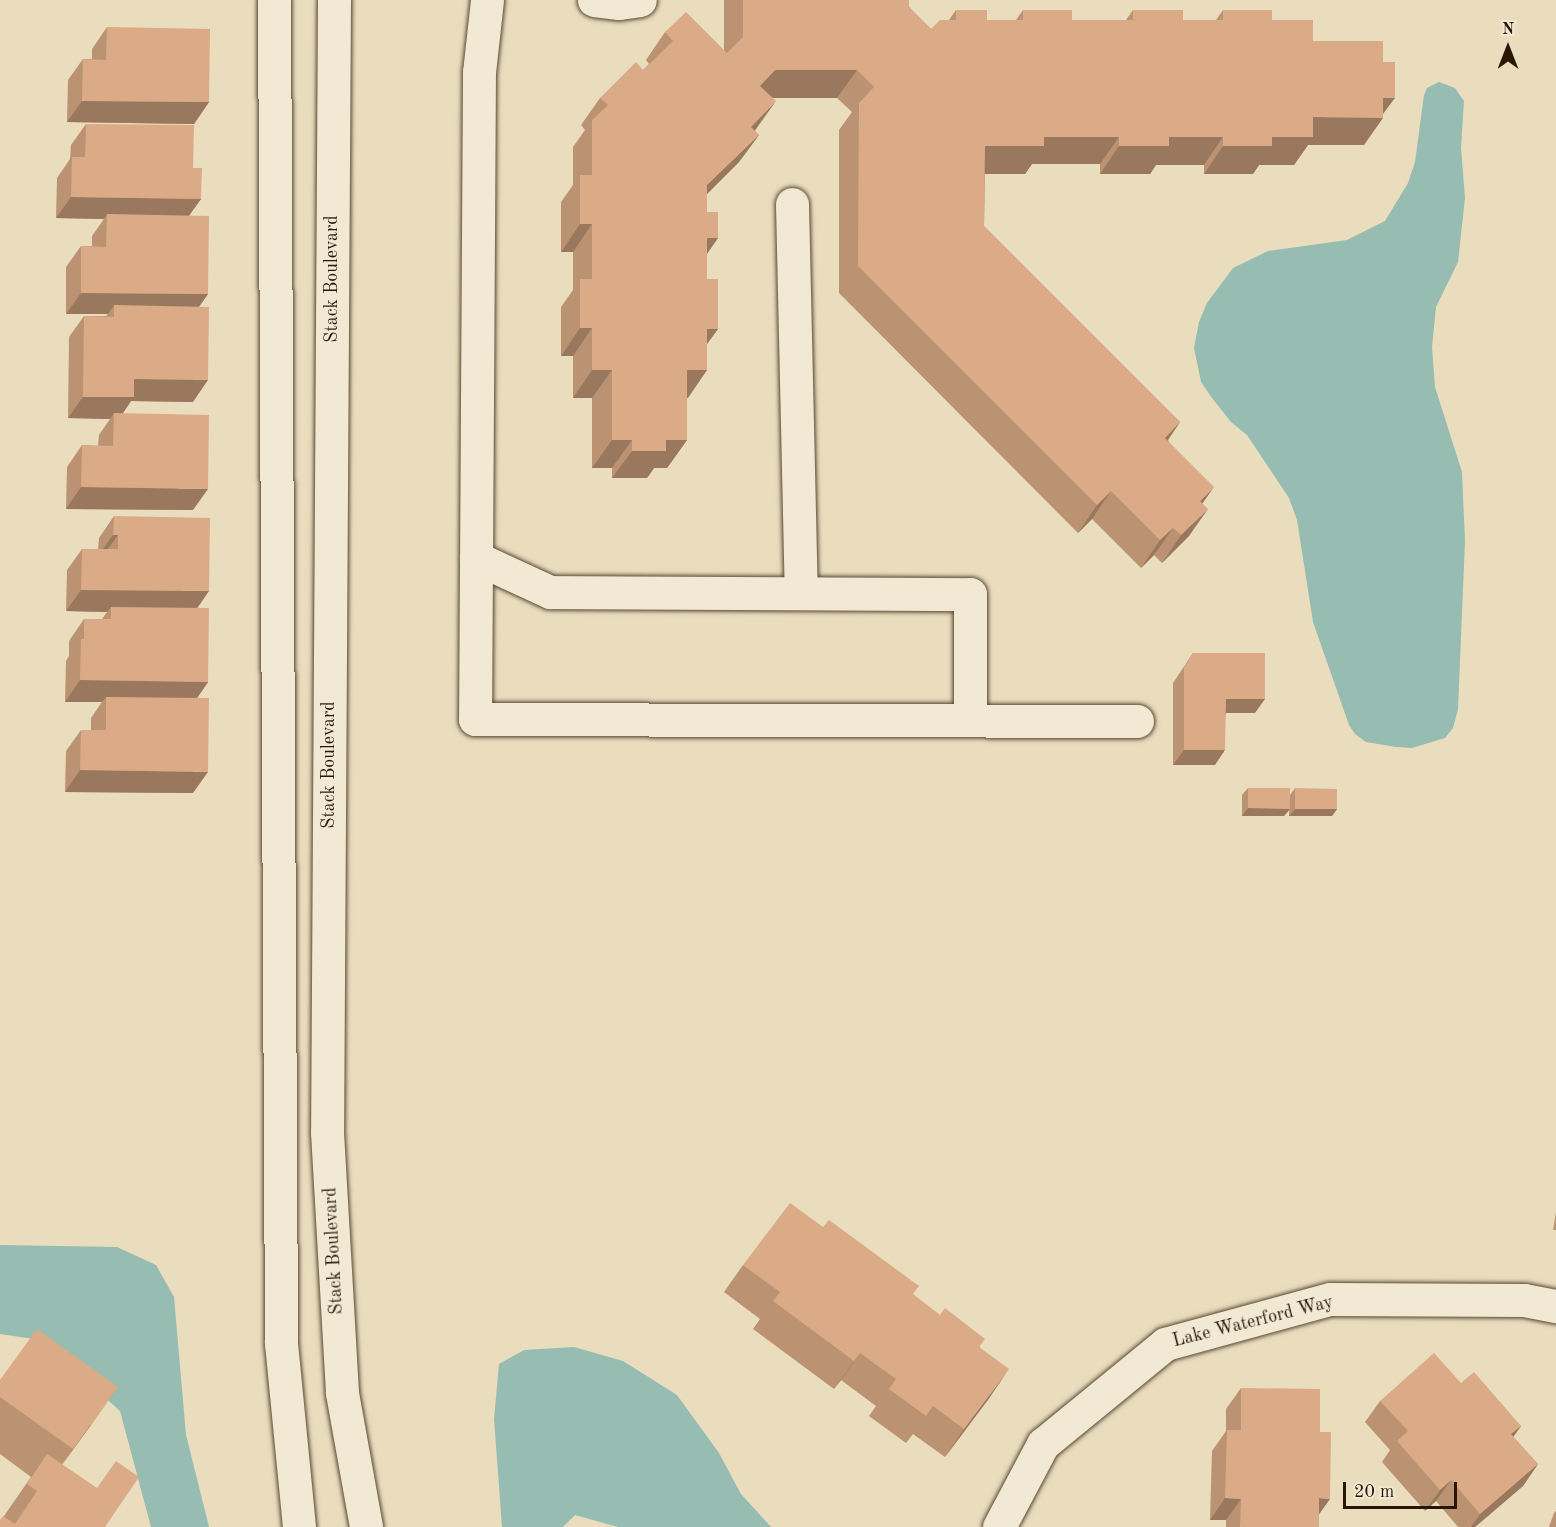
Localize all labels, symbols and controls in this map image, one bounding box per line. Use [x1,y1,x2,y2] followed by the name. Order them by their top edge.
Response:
[1478,18,1538,78] north arrow
[1502,22,1514,38] text: N
[321,215,343,343] street label: Stack Boulevard
[318,701,340,829] street label: Stack Boulevard
[320,1187,348,1315] street label: Stack Boulevard
[1170,1292,1336,1352] street label: Lake Waterford Way
[1346,1470,1460,1508] scale bar
[1354,1483,1394,1501] text: 20 m

